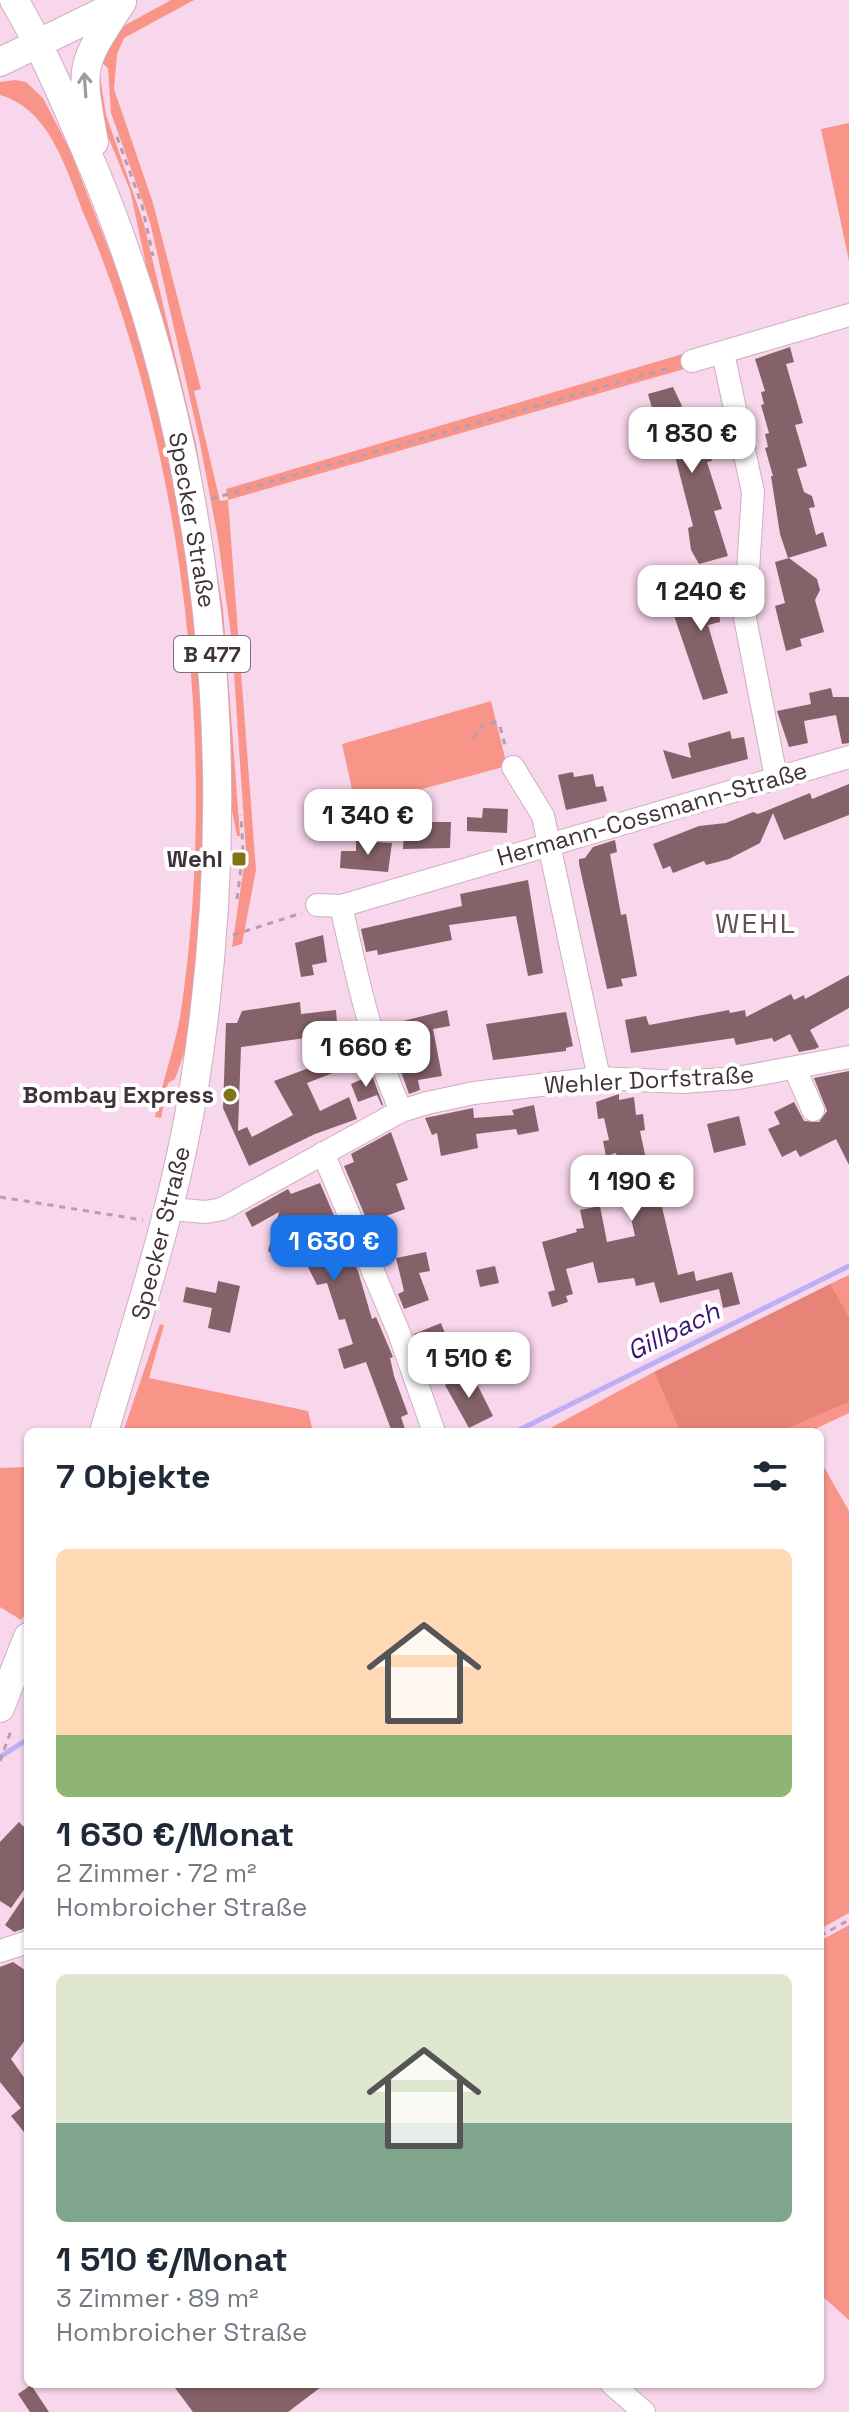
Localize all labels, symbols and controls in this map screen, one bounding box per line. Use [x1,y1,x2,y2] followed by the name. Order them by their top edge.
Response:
[77,72,92,99] one-way arrow
[618,407,766,475] pin: 1 830 €
[647,416,737,450] text: 1 830 €
[162,430,223,610] street label: Specker Straße
[627,565,775,633] pin: 1 240 €
[655,574,747,608] text: 1 240 €
[174,636,250,672] road number: B 477
[493,754,811,873] street label: Hermann-Cossmann-Straße
[294,789,442,857] pin: 1 340 €
[322,798,414,832] text: 1 340 €
[167,843,223,874] place label: Wehl
[230,850,248,868] marker: Wehl
[715,905,797,941] district label: WEHL
[292,1021,440,1089] pin: 1 660 €
[320,1030,412,1064] text: 1 660 €
[543,1059,755,1100] street label: Wehler Dorfstraße
[22,1079,214,1110] place label: Bombay Express
[221,1086,239,1104] marker: Bombay Express
[124,1143,197,1323] street label: Specker Straße
[558,1155,706,1223] pin: 1 190 €
[588,1164,676,1198] text: 1 190 €
[260,1215,408,1283] pin: 1 630 €
[288,1224,380,1258] text: 1 630 €
[621,1294,726,1368] water label: Gillbach
[395,1332,543,1400] pin: 1 510 €
[426,1341,512,1375] text: 1 510 €
[748,1454,792,1498] icon: filters
[56,1455,211,1498] text: 7 Objekte
[352,1601,496,1745] icon: home
[56,1813,294,1856] text: 1 630 €/Monat
[56,1856,257,1890] text: 2 Zimmer · 72 m²
[56,1890,307,1924] text: Hombroicher Straße
[352,2026,496,2170] icon: home
[56,2238,288,2281] text: 1 510 €/Monat
[56,2281,259,2315] text: 3 Zimmer · 89 m²
[56,2315,307,2349] text: Hombroicher Straße

